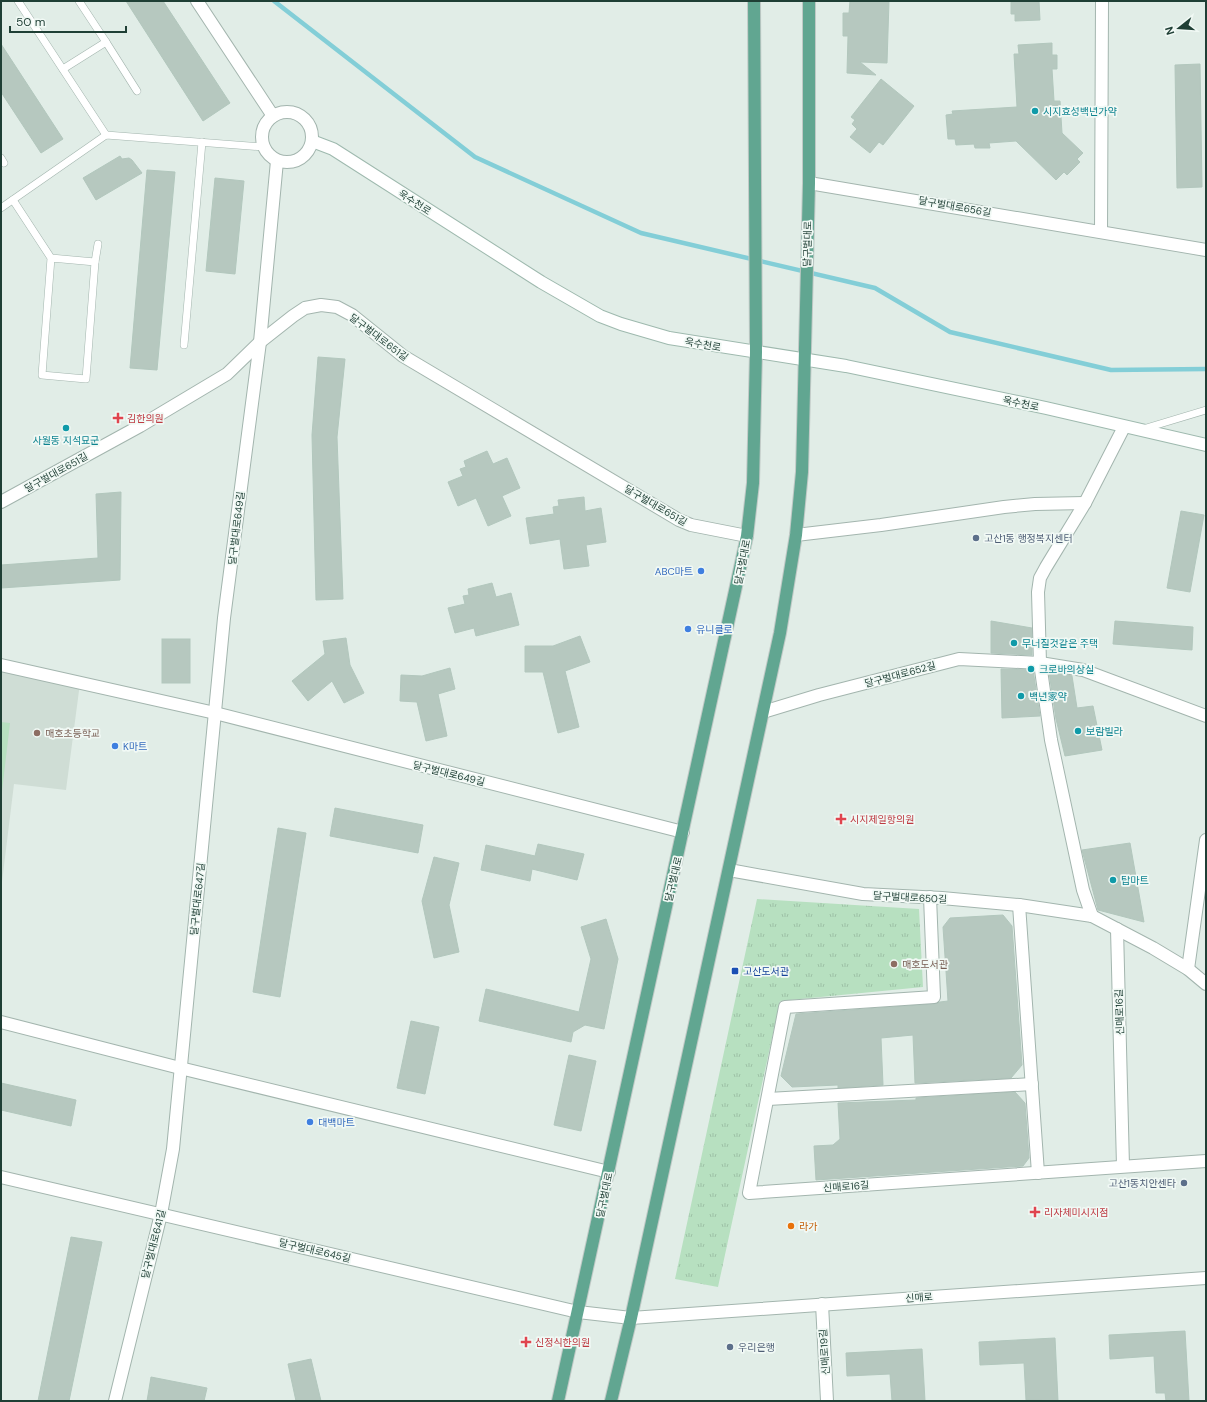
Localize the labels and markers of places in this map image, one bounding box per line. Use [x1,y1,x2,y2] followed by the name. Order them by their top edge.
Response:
[1043,105,1117,118] place label: 시지효성백년가약
[1030,106,1040,116] marker: 시지효성백년가약
[112,412,124,424] marker: 김한의원
[127,412,164,425] place label: 김한의원
[61,423,71,433] marker: 사월동 지석묘군
[32,434,100,447] place label: 사월동 지석묘군
[984,532,1073,545] place label: 고산1동 행정복지센터
[971,533,981,543] marker: 고산1동 행정복지센터
[655,565,693,578] place label: ABC마트
[696,566,706,576] marker: ABC마트
[696,623,733,636] place label: 유니클로
[683,624,693,634] marker: 유니클로
[1022,637,1098,650] place label: 무너질것같은 주택
[1009,638,1019,648] marker: 무너질것같은 주택
[1039,663,1094,676] place label: 크로바의상실
[1026,664,1036,674] marker: 크로바의상실
[1029,690,1067,703] place label: 백년家약
[1016,691,1026,701] marker: 백년家약
[1086,725,1124,738] place label: 보람빌라
[1073,726,1083,736] marker: 보람빌라
[45,727,100,740] place label: 매호초등학교
[32,728,42,738] marker: 매호초등학교
[123,740,147,753] place label: K마트
[110,741,120,751] marker: K마트
[835,813,847,825] marker: 시지제일항의원
[850,813,914,826] place label: 시지제일항의원
[1121,874,1149,887] place label: 탑마트
[1108,875,1118,885] marker: 탑마트
[902,958,949,971] place label: 매호도서관
[889,959,899,969] marker: 매호도서관
[743,965,790,978] place label: 고산도서관
[730,966,740,976] marker: 고산도서관
[318,1116,355,1129] place label: 대백마트
[305,1117,315,1127] marker: 대백마트
[1108,1177,1176,1190] place label: 고산1동치안센타
[1179,1178,1189,1188] marker: 고산1동치안센타
[1029,1206,1041,1218] marker: 리자체미시지점
[1044,1206,1108,1219] place label: 리자체미시지점
[799,1220,817,1233] place label: 라가
[786,1221,796,1231] marker: 라가
[520,1336,532,1348] marker: 신정식한의원
[535,1336,590,1349] place label: 신정식한의원
[738,1341,775,1354] place label: 우리은행
[725,1342,735,1352] marker: 우리은행

